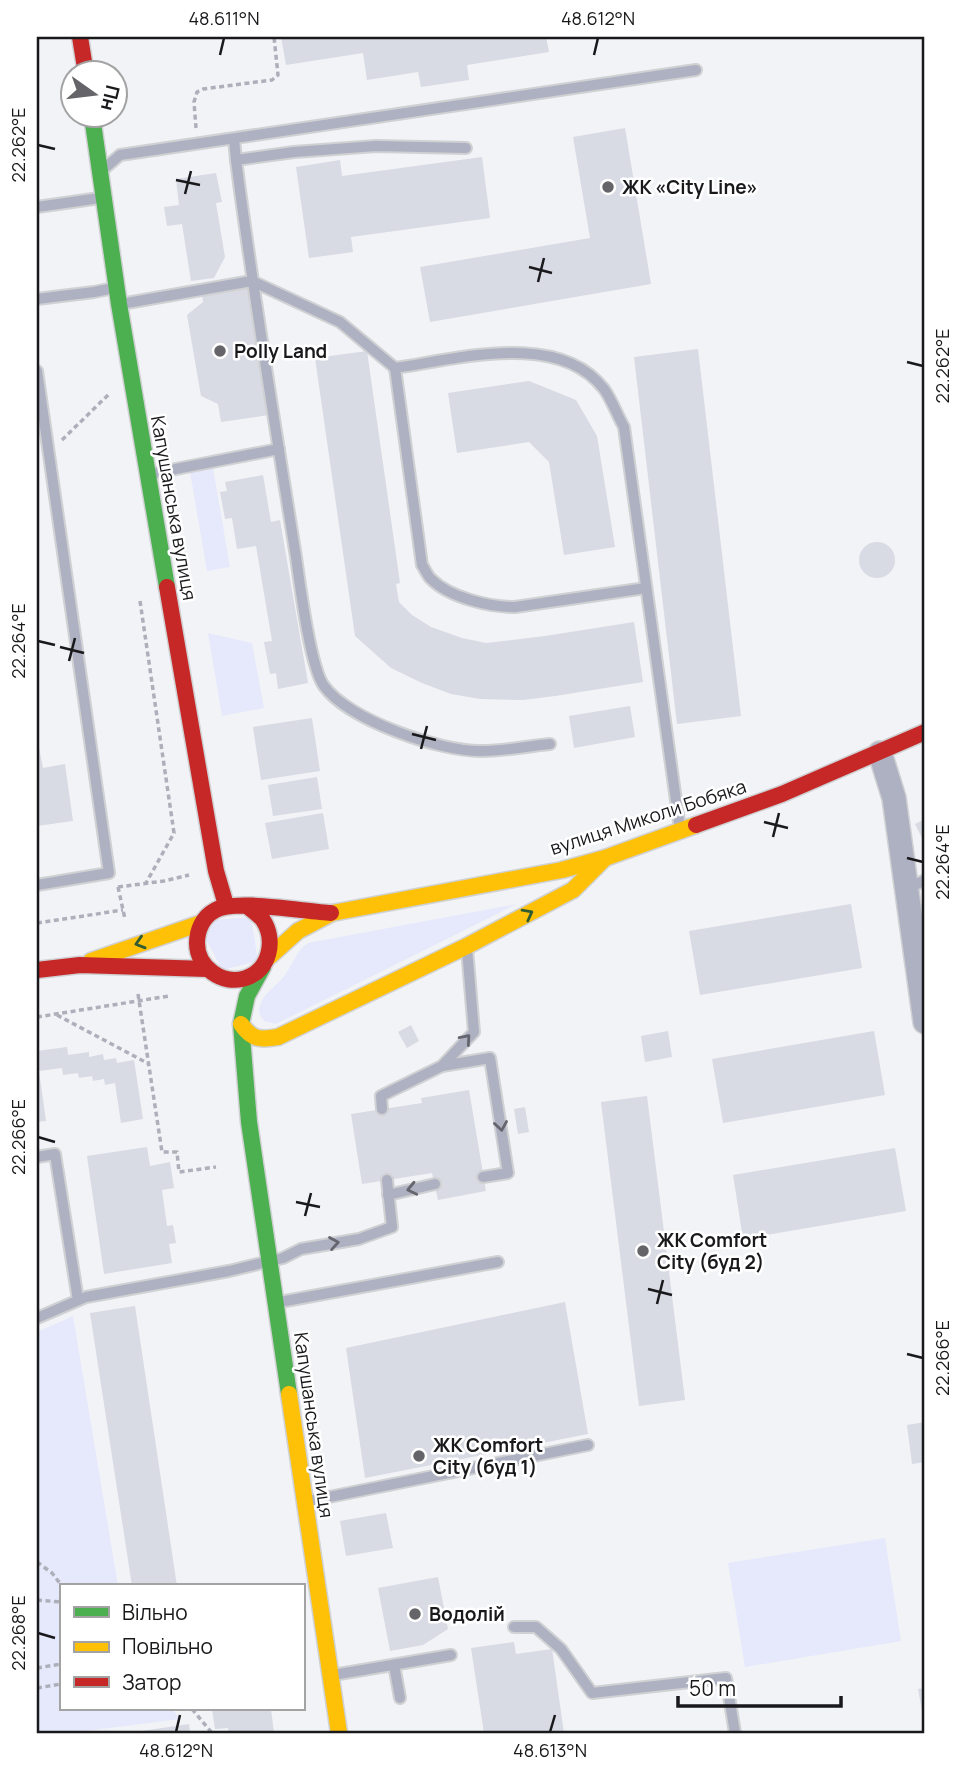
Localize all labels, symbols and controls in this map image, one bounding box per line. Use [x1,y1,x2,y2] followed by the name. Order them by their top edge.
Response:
[189,6,259,30] text: 48.611°N
[561,6,635,30] text: 48.612°N
[60,60,130,130] north arrow
[95,83,126,114] text: Пн
[6,107,30,183] text: 22.262°E
[622,174,758,200] place label: ЖК «City Line»
[600,179,616,195] marker: ЖК «City Line»
[930,328,954,404] text: 22.262°E
[234,338,327,364] place label: Polly Land
[212,343,228,359] marker: Polly Land
[145,414,203,602] street label: Капушанська вулиця
[6,603,30,679] text: 22.264°E
[547,773,749,861] street label: вулиця Миколи Бобяка
[930,824,954,900] text: 22.264°E
[521,909,533,922] one-way arrow
[135,934,147,949] one-way arrow
[458,1034,470,1047] one-way arrow
[6,1099,30,1175] text: 22.266°E
[493,1120,508,1132] one-way arrow
[406,1181,418,1195] one-way arrow
[657,1227,767,1275] place label: ЖК Comfort City (буд 2)
[328,1236,340,1251] one-way arrow
[635,1243,651,1259] marker: ЖК Comfort City (буд 2)
[930,1320,954,1396] text: 22.266°E
[288,1331,340,1519] street label: Капушанська вулиця
[433,1432,543,1480] place label: ЖК Comfort City (буд 1)
[411,1448,427,1464] marker: ЖК Comfort City (буд 1)
[60,1584,304,1710] legend
[6,1595,30,1671] text: 22.268°E
[122,1598,188,1626] text: Вільно
[429,1601,505,1627] place label: Водолій
[407,1606,423,1622] marker: Водолій
[122,1632,213,1660] text: Повільно
[678,1665,841,1709] scale bar
[122,1668,181,1696] text: Затор
[689,1674,736,1702] text: 50 m
[139,1738,213,1762] text: 48.612°N
[513,1738,587,1762] text: 48.613°N

